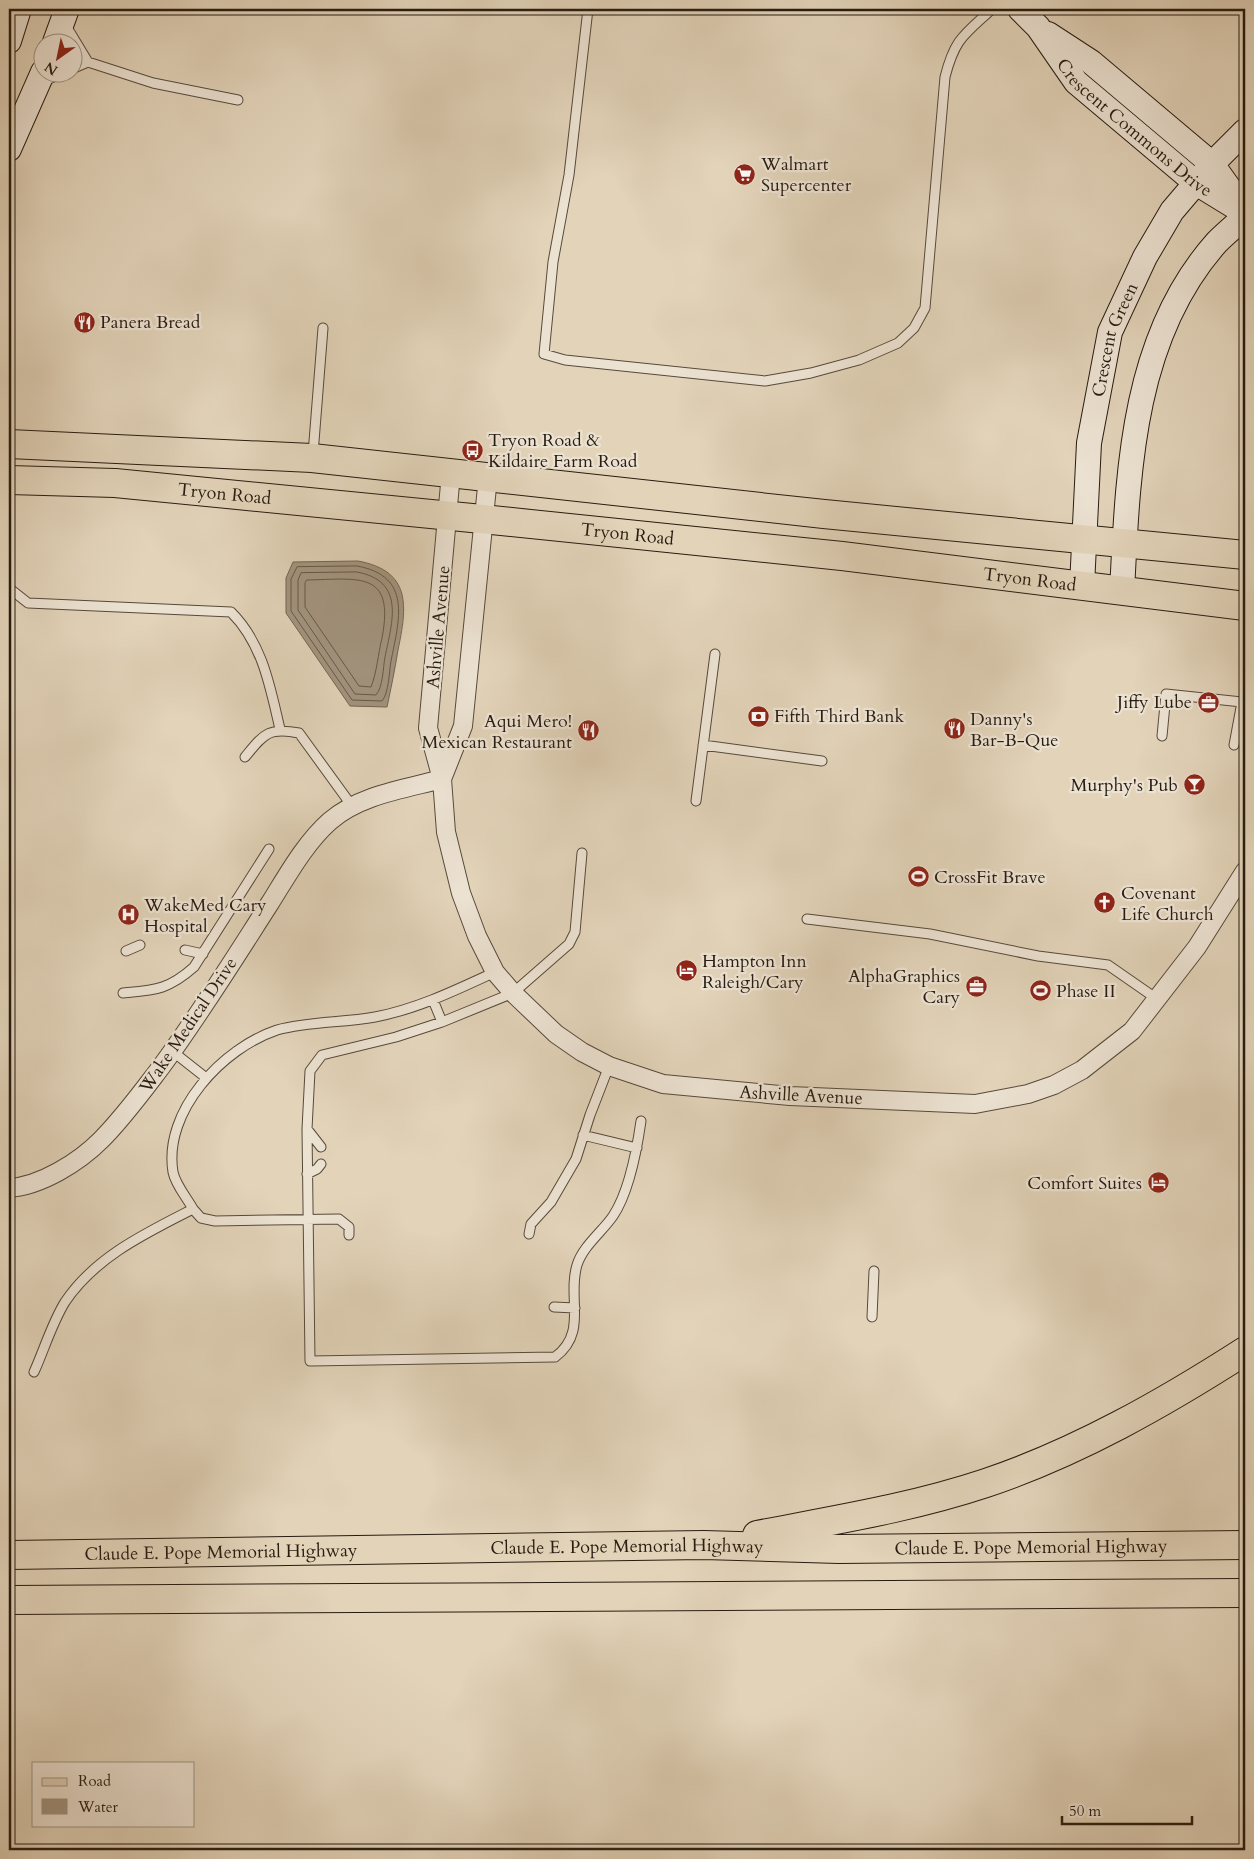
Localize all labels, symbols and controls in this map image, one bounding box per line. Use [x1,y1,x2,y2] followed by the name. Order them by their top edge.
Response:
[32,32,82,82] north arrow
[1050,53,1217,203] street label: Crescent Commons Drive
[41,57,61,80] text: N
[760,152,852,198] place label: Walmart Supercenter
[733,162,757,186] supermarket icon: Walmart Supercenter
[1086,278,1145,399] street label: Crescent Green
[72,310,96,334] restaurant icon: Panera Bread
[100,310,201,335] place label: Panera Bread
[488,428,638,474] place label: Tryon Road & Kildaire Farm Road
[460,438,484,462] bus stop icon: Tryon Road & Kildaire Farm Road
[177,477,273,511] street label: Tryon Road
[579,517,676,552] street label: Tryon Road
[982,562,1078,598] street label: Tryon Road
[421,564,456,690] street label: Ashville Avenue
[1114,690,1192,715] place label: Jiffy Lube
[1196,690,1220,714] office icon: Jiffy Lube
[746,704,770,728] bank icon: Fifth Third Bank
[774,704,905,729] place label: Fifth Third Bank
[970,707,1058,753] place label: Danny's Bar-B-Que
[422,709,572,755] place label: Aqui Mero! Mexican Restaurant
[942,717,966,741] restaurant icon: Danny's Bar-B-Que
[576,719,600,743] restaurant icon: Aqui Mero! Mexican Restaurant
[1071,773,1178,798] place label: Murphy's Pub
[1182,773,1206,797] bar icon: Murphy's Pub
[906,865,930,889] sports icon: CrossFit Brave
[934,865,1046,890] place label: CrossFit Brave
[1121,881,1214,927] place label: Covenant Life Church
[1093,891,1117,915] church icon: Covenant Life Church
[143,893,267,939] place label: WakeMed Cary Hospital
[116,903,140,927] hospital icon: WakeMed Cary Hospital
[702,949,807,995] place label: Hampton Inn Raleigh/Cary
[133,952,243,1099] street label: Wake Medical Drive
[674,959,698,983] hotel icon: Hampton Inn Raleigh/Cary
[848,964,960,1010] place label: AlphaGraphics Cary
[964,974,988,998] office icon: AlphaGraphics Cary
[1028,979,1052,1003] sports icon: Phase II
[1056,979,1116,1004] place label: Phase II
[739,1080,863,1111] street label: Ashville Avenue
[1027,1171,1142,1196] place label: Comfort Suites
[1146,1171,1170,1195] hotel icon: Comfort Suites
[490,1533,764,1561] street label: Claude E. Pope Memorial Highway
[894,1534,1168,1561] street label: Claude E. Pope Memorial Highway
[84,1538,358,1567] street label: Claude E. Pope Memorial Highway
[32,1762,195,1826] legend
[78,1771,111,1791] text: Road
[1062,1794,1192,1826] scale bar
[77,1797,119,1817] text: Water
[1069,1801,1101,1821] text: 50 m

